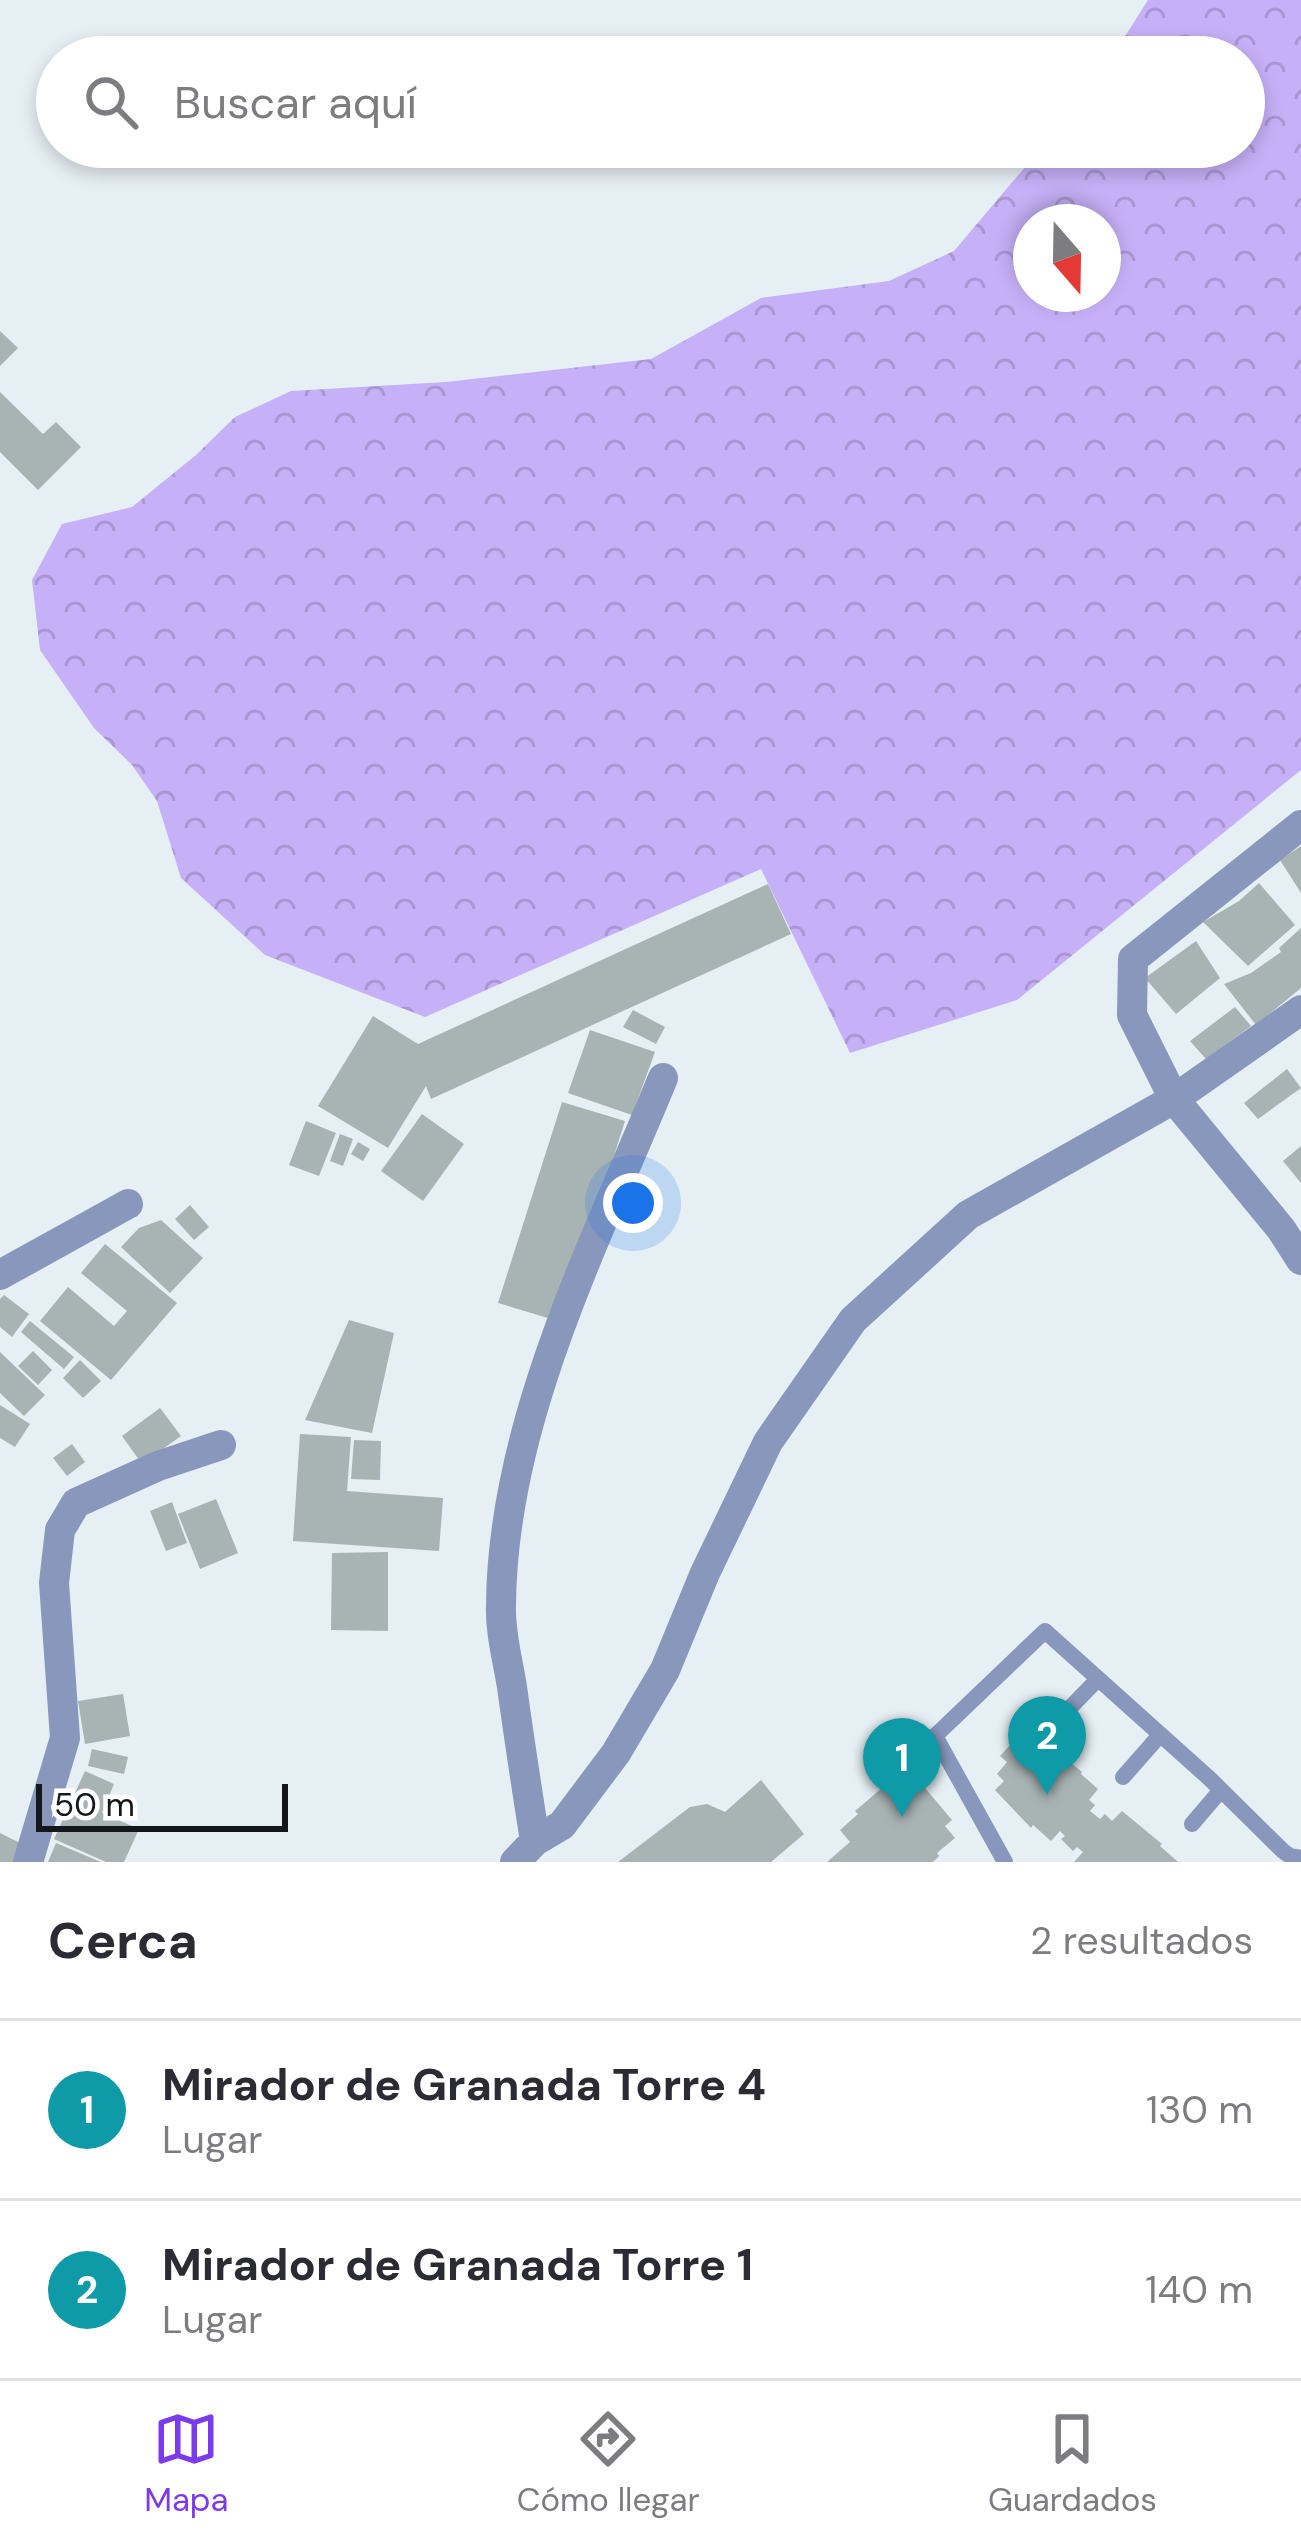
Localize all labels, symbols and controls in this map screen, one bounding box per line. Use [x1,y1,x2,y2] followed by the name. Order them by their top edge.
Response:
[36,36,1265,168] search box
[78,69,144,135] icon: search
[174,73,417,132] text: Buscar aquí
[1013,204,1121,312] north arrow
[603,1173,663,1233] your location
[1008,1696,1086,1795] pin: 2
[863,1718,941,1817] pin: 1
[36,1778,288,1831] scale bar
[54,1783,135,1826] text: 50 m
[48,1907,198,1974] text: Cerca
[1030,1915,1253,1966] text: 2 resultados
[162,2055,766,2114] text: Mirador de Granada Torre 4
[80,2084,94,2135] text: 1
[1146,2084,1253,2135] text: 130 m
[162,2114,262,2165] text: Lugar
[162,2235,753,2294] text: Mirador de Granada Torre 1
[76,2264,98,2315] text: 2
[1145,2264,1253,2315] text: 140 m
[162,2294,262,2345] text: Lugar
[144,2406,228,2521] tab: Mapa
[517,2406,700,2521] tab: Cómo llegar
[988,2406,1157,2521] tab: Guardados

